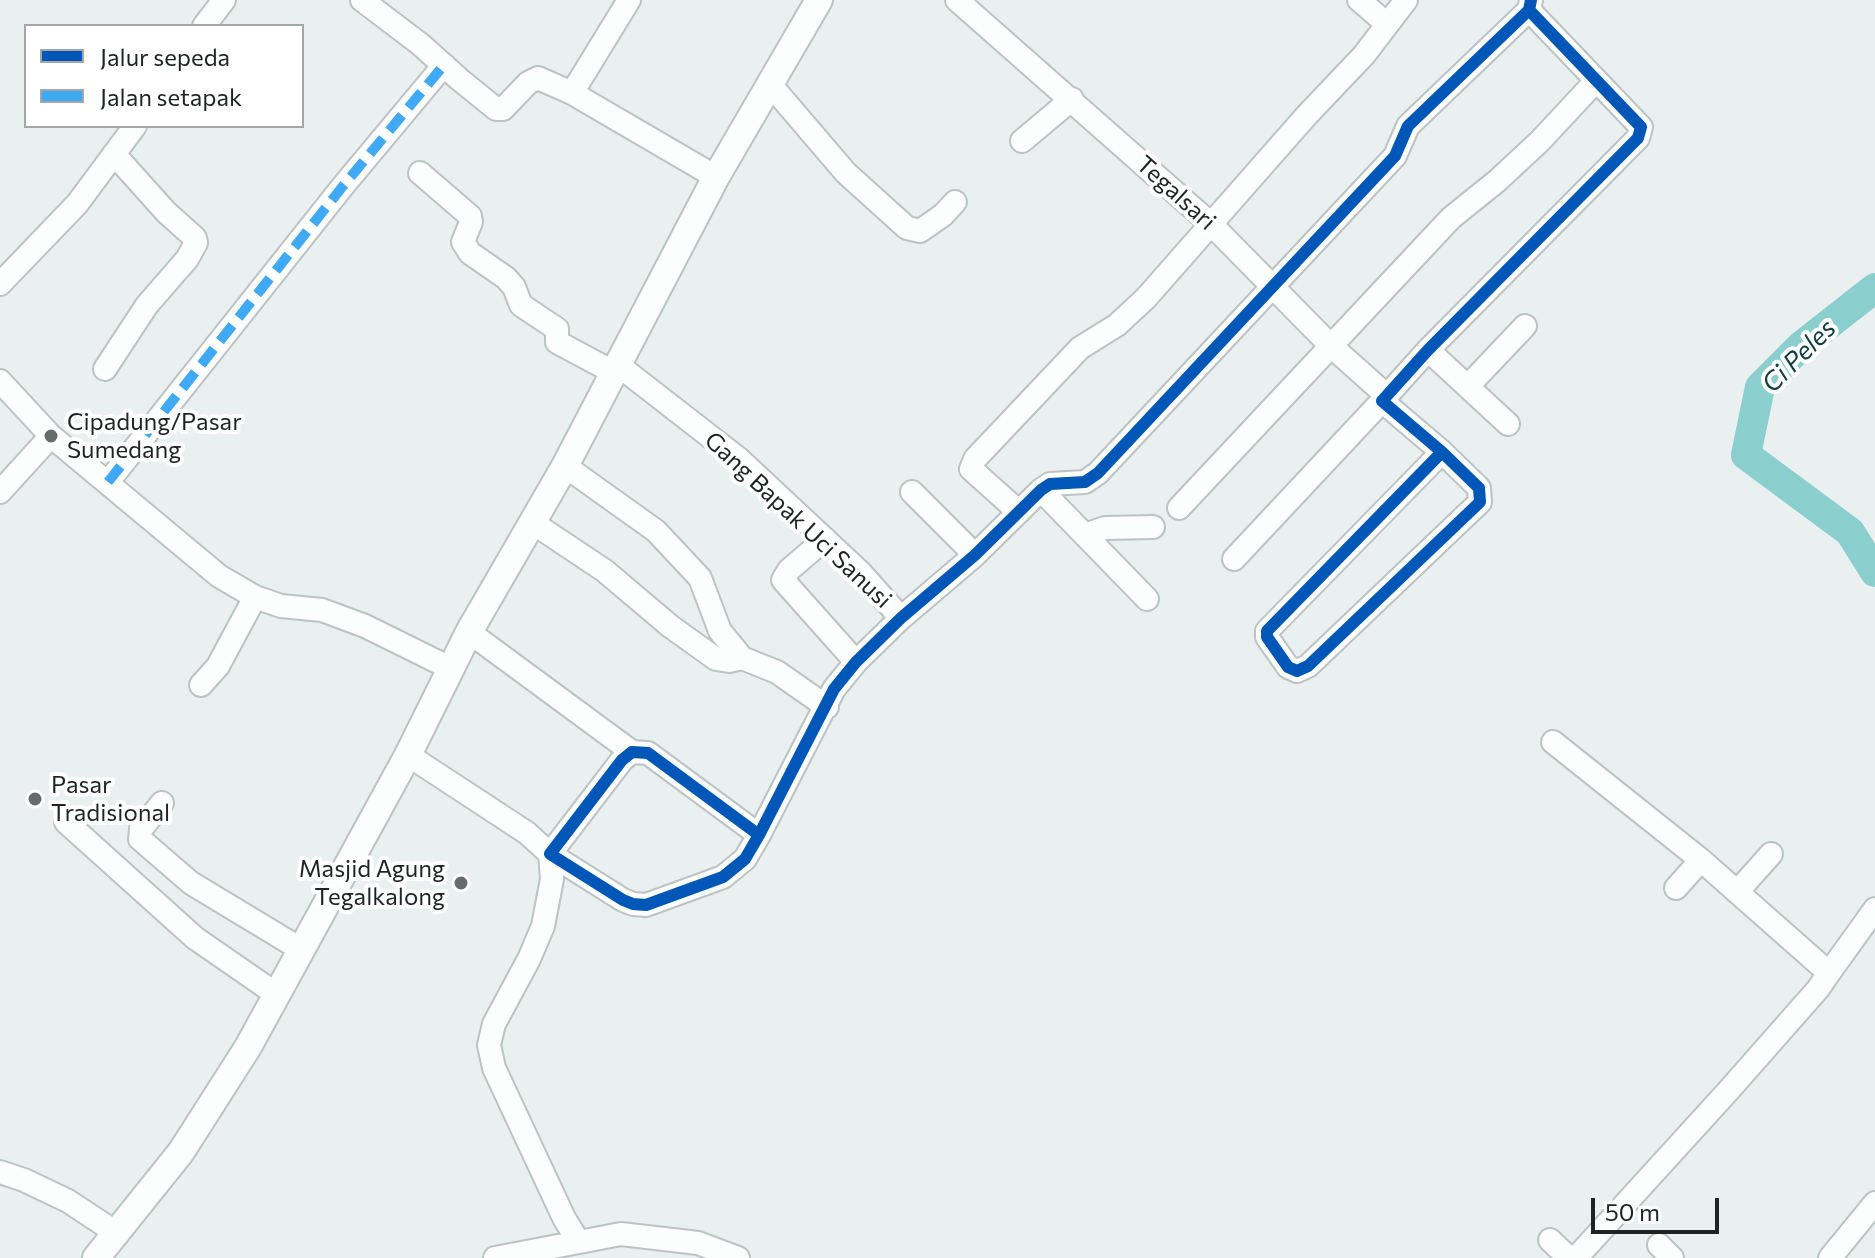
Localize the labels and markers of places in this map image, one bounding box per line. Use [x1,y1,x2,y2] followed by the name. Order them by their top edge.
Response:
[67,408,242,464] place label: Cipadung/Pasar Sumedang
[42,427,60,445] marker: Cipadung/Pasar Sumedang
[51,771,170,827] place label: Pasar Tradisional
[26,790,44,808] marker: Pasar Tradisional
[299,855,445,911] place label: Masjid Agung Tegalkalong
[452,874,470,892] marker: Masjid Agung Tegalkalong

